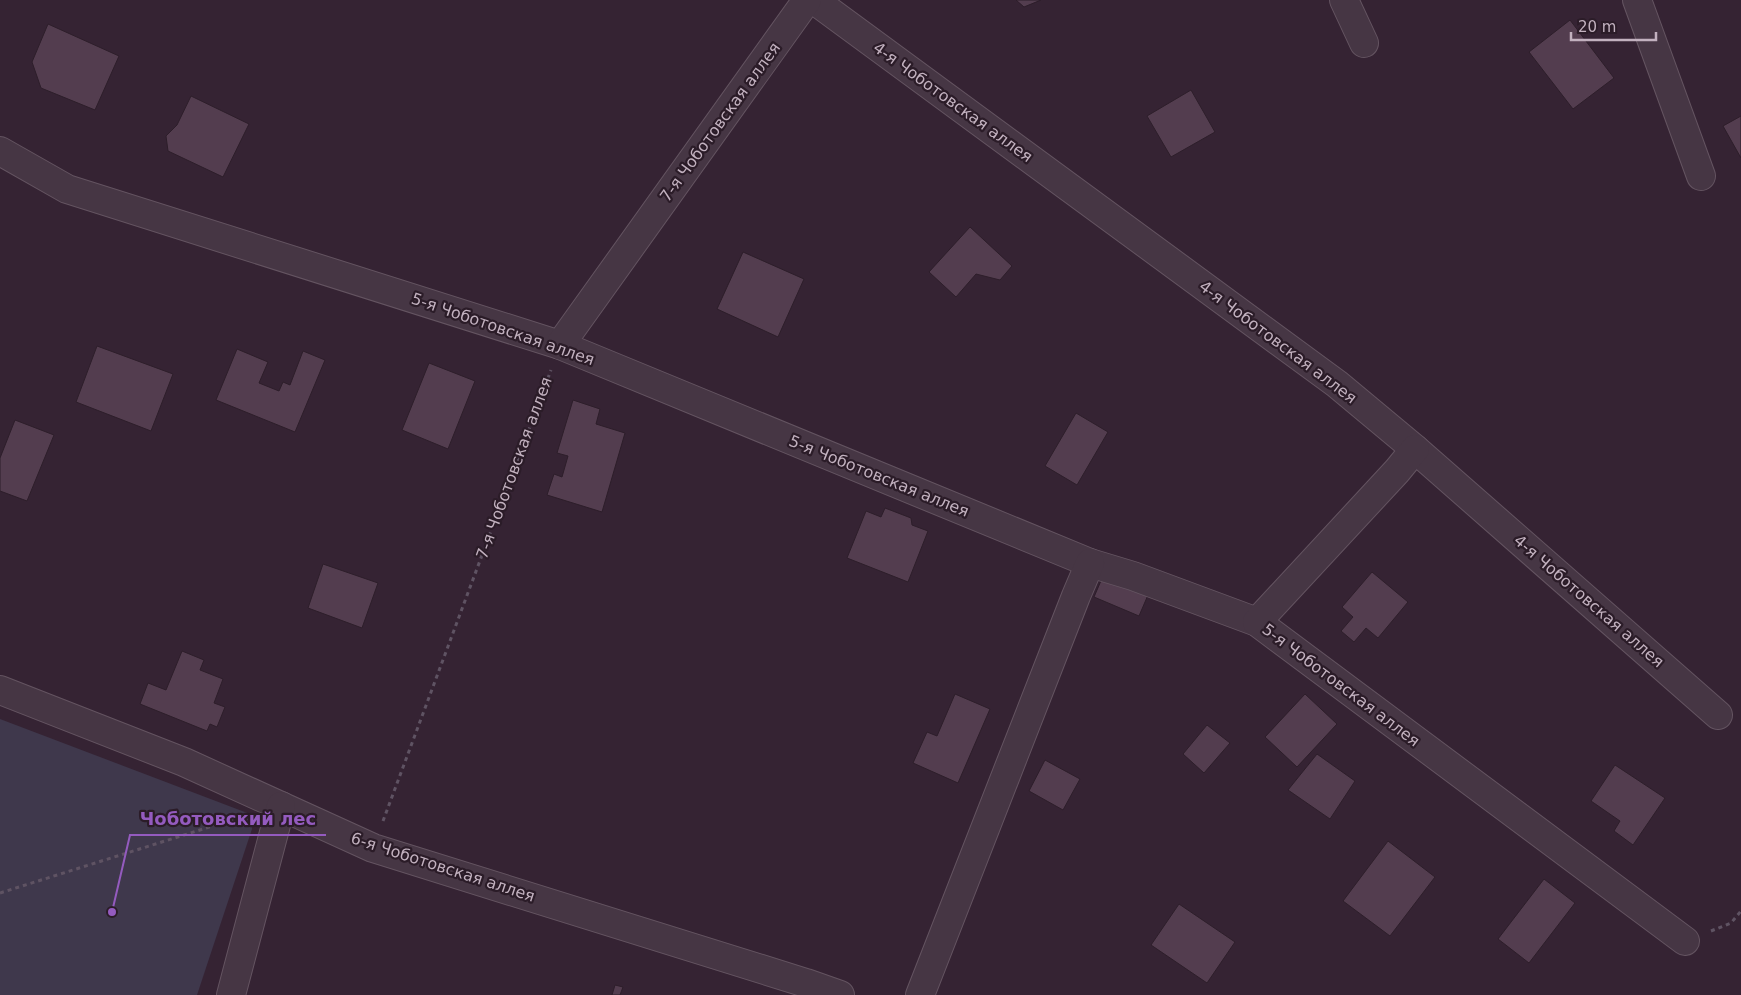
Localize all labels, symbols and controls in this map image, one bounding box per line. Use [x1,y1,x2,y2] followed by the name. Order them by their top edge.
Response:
[1571,10,1656,42] scale bar
[1578,18,1616,36] text: 20 m
[870,38,1036,166] street label: 4-я Чоботовская аллея
[656,39,784,205] street label: 7-я Чоботовская аллея
[1195,277,1361,407] street label: 4-я Чоботовская аллея
[409,289,597,369] street label: 5-я Чоботовская аллея
[472,374,556,562] street label: 7-я Чоботовская аллея
[786,431,972,521] street label: 5-я Чоботовская аллея
[1510,531,1668,671] street label: 4-я Чоботовская аллея
[1258,620,1424,750] street label: 5-я Чоботовская аллея
[130,802,326,835] callout: Чоботовский лес
[140,808,316,829] text: Чоботовский лес
[349,828,537,906] street label: 6-я Чоботовская аллея

